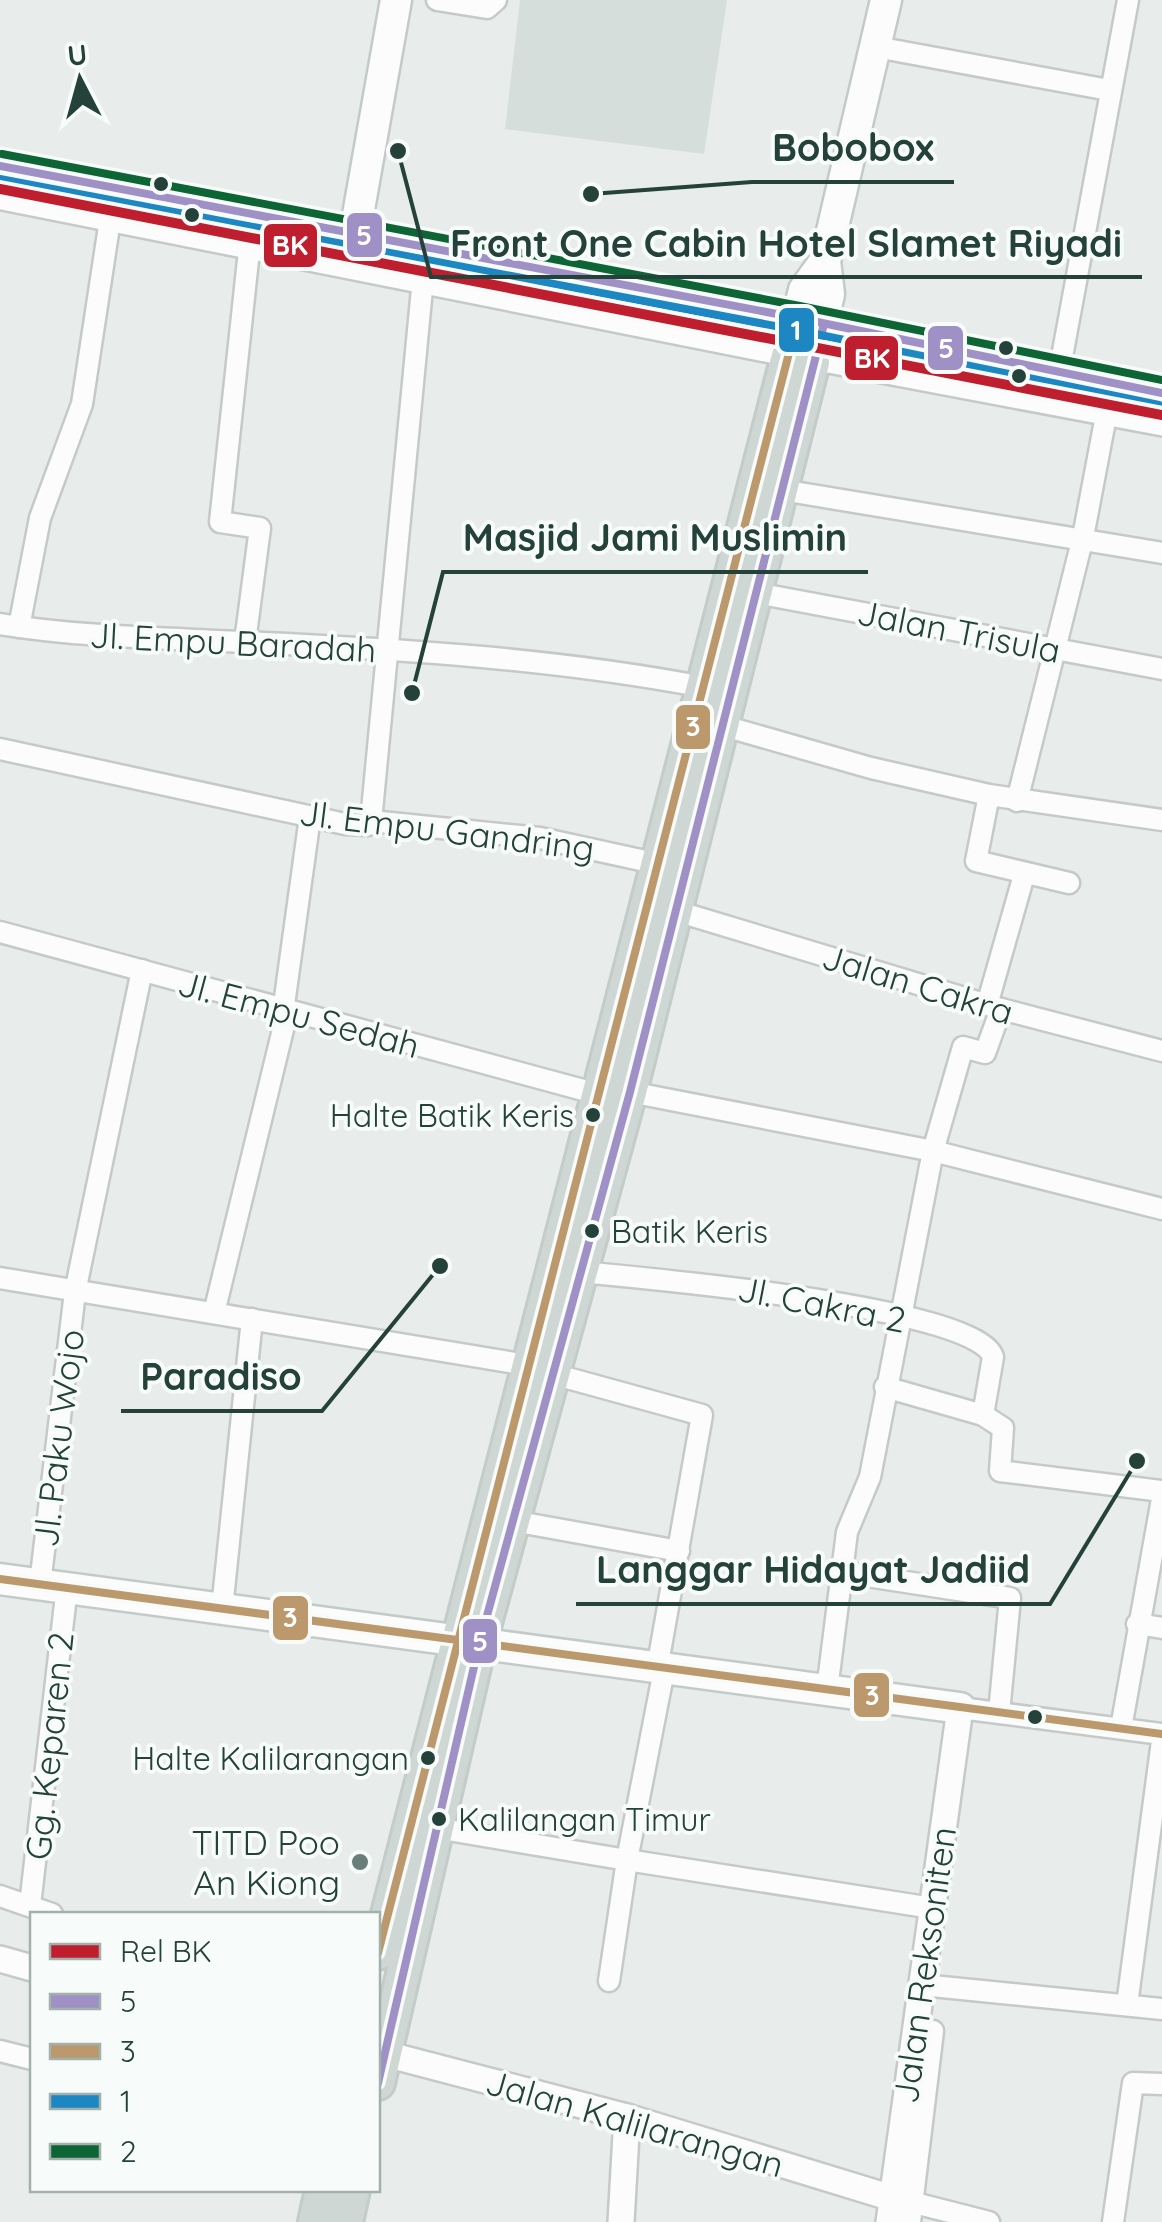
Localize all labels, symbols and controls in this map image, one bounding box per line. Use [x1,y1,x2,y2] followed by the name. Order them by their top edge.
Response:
[30,30,130,130] north arrow
[66,36,89,73] text: U
[752,114,954,182] callout: Bobobox
[772,123,934,171] text: Bobobox
[151,174,171,194] unlabelled marker
[182,205,202,225] unlabelled marker
[431,209,1142,277] callout: Front One Cabin Hotel Slamet Riyadi
[345,211,384,259] line badge: 5
[356,217,372,252] text: 5
[450,219,1122,267] text: Front One Cabin Hotel Slamet Riyadi
[262,222,319,269] line badge: BK
[272,227,308,262] text: BK
[777,306,816,354] line badge: 1
[791,312,801,347] text: 1
[926,324,965,372] line badge: 5
[938,330,954,365] text: 5
[843,334,900,382] line badge: BK
[996,338,1016,358] unlabelled marker
[854,340,890,375] text: BK
[1009,366,1029,386] unlabelled marker
[443,504,868,572] callout: Masjid Jami Muslimin
[463,513,847,561] text: Masjid Jami Muslimin
[854,590,1064,672] street label: Jalan Trisula
[89,613,377,671] street label: Jl. Empu Baradah
[674,703,712,751] line badge: 3
[685,708,701,743] text: 3
[297,790,597,870] street label: Jl. Empu Gandring
[817,934,1019,1034] street label: Jalan Cakra
[173,961,425,1067] street label: Jl. Empu Sedah
[330,1095,574,1135] place label: Halte Batik Keris
[583,1105,603,1125] marker: Halte Batik Keris
[611,1211,768,1251] place label: Batik Keris
[582,1221,602,1241] marker: Batik Keris
[734,1266,910,1342] street label: Jl. Cakra 2
[23,1327,93,1549] street label: Jl. Paku Wojo
[121,1343,322,1411] callout: Paradiso
[140,1352,302,1400] text: Paradiso
[576,1536,1050,1604] callout: Langgar Hidayat Jadiid
[596,1545,1030,1593] text: Langgar Hidayat Jadiid
[271,1594,310,1642] line badge: 3
[282,1599,298,1634] text: 3
[461,1617,499,1665] line badge: 5
[472,1623,488,1658] text: 5
[15,1630,83,1862] street label: Gg. Keparen 2
[852,1671,891,1719] line badge: 3
[864,1677,880,1712] text: 3
[1025,1707,1045,1727] unlabelled marker
[132,1738,409,1778] place label: Halte Kalilarangan
[418,1748,438,1768] marker: Halte Kalilarangan
[458,1799,711,1839] place label: Kalilangan Timur
[429,1809,449,1829] marker: Kalilangan Timur
[191,1820,340,1904] place label: TITD Poo An Kiong
[883,1824,965,2106] street label: Jalan Reksoniten
[349,1851,371,1873] marker: TITD Poo An Kiong
[30,1912,380,2192] legend
[120,1932,212,1970] text: Rel BK
[120,1982,136,2020] text: 5
[120,2032,136,2070] text: 3
[481,2059,789,2187] street label: Jalan Kalilarangan
[120,2082,131,2120] text: 1
[120,2132,137,2170] text: 2

